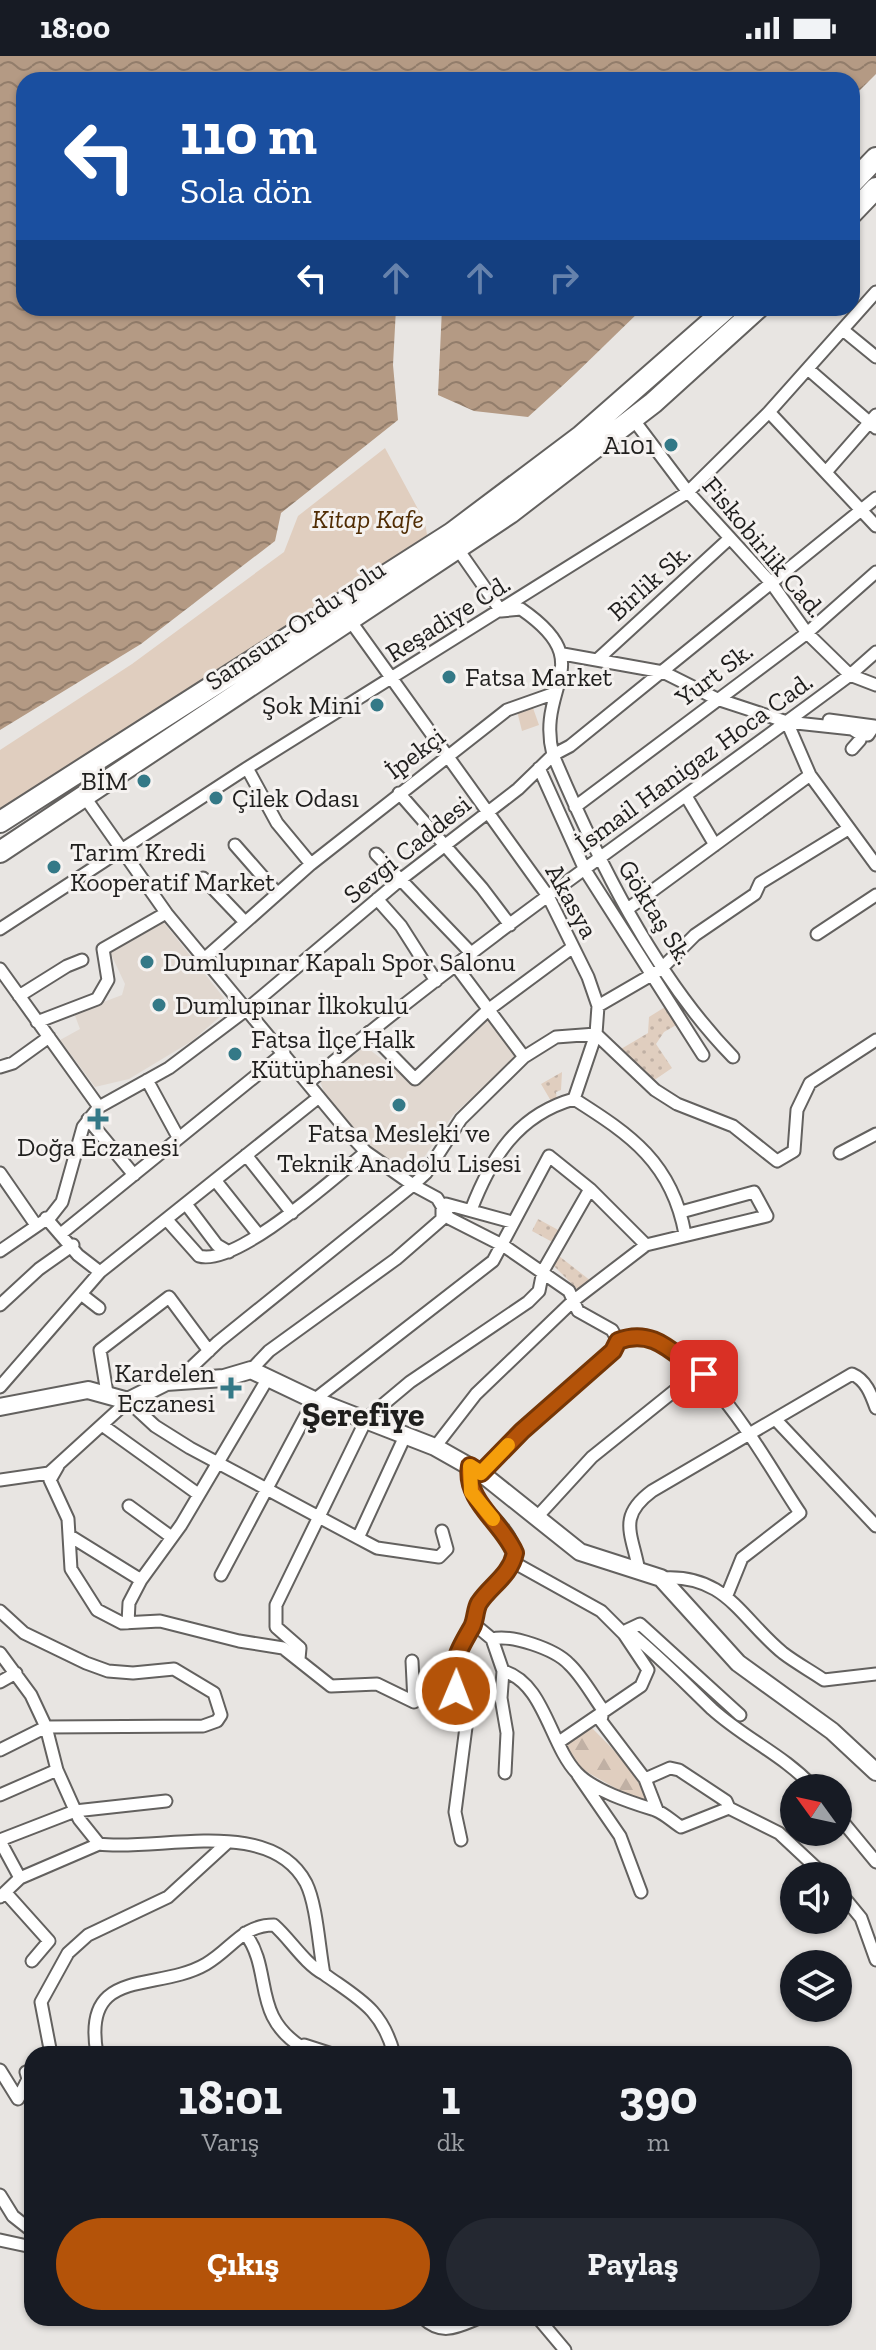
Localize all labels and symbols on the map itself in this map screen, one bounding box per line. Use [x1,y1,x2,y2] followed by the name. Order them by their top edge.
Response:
[603,429,655,461] place label: A101
[662,436,680,454] marker: A101
[696,470,832,624] street label: Fiskobirlik Cad.
[312,503,424,535] park label: Kitap Kafe
[601,537,697,627] street label: Birlik Sk.
[199,553,391,697] street label: Samsun-Ordu yolu
[380,567,516,669] street label: Reşadiye Cd.
[668,635,759,714] street label: Yurt Sk.
[465,661,613,693] place label: Fatsa Market
[569,665,819,859] street label: İsmail Hanigaz Hoca Cad.
[440,668,458,686] marker: Fatsa Market
[262,689,361,721] place label: Şok Mini
[368,696,386,714] marker: Şok Mini
[379,720,451,786] street label: İpekçi
[81,765,128,797] place label: BİM
[135,772,153,790] marker: BİM
[232,782,359,814] place label: Çilek Odası
[337,788,477,910] street label: Sevgi Caddesi
[207,789,225,807] marker: Çilek Odası
[70,836,275,898] place label: Tarım Kredi Kooperatif Market
[611,854,701,970] street label: Göktaş Sk.
[45,858,63,876] marker: Tarım Kredi Kooperatif Market
[539,858,606,944] street label: Akasya
[163,946,516,978] place label: Dumlupınar Kapalı Spor Salonu
[138,953,156,971] marker: Dumlupınar Kapalı Spor Salonu
[175,989,409,1021] place label: Dumlupınar İlkokulu
[150,996,168,1014] marker: Dumlupınar İlkokulu
[251,1023,415,1085] place label: Fatsa İlçe Halk Kütüphanesi
[226,1045,244,1063] marker: Fatsa İlçe Halk Kütüphanesi
[390,1096,408,1114] marker: Fatsa Mesleki ve Teknik Anadolu Lisesi
[89,1110,107,1128] marker: Doğa Eczanesi
[277,1117,521,1179] place label: Fatsa Mesleki ve Teknik Anadolu Lisesi
[17,1131,179,1163] place label: Doğa Eczanesi
[670,1340,738,1408] pin
[114,1357,215,1419] place label: Kardelen Eczanesi
[222,1379,240,1397] marker: Kardelen Eczanesi
[302,1394,424,1435] district label: Şerefiye
[414,1649,498,1733] position arrow
[780,1774,852,1846] north arrow

